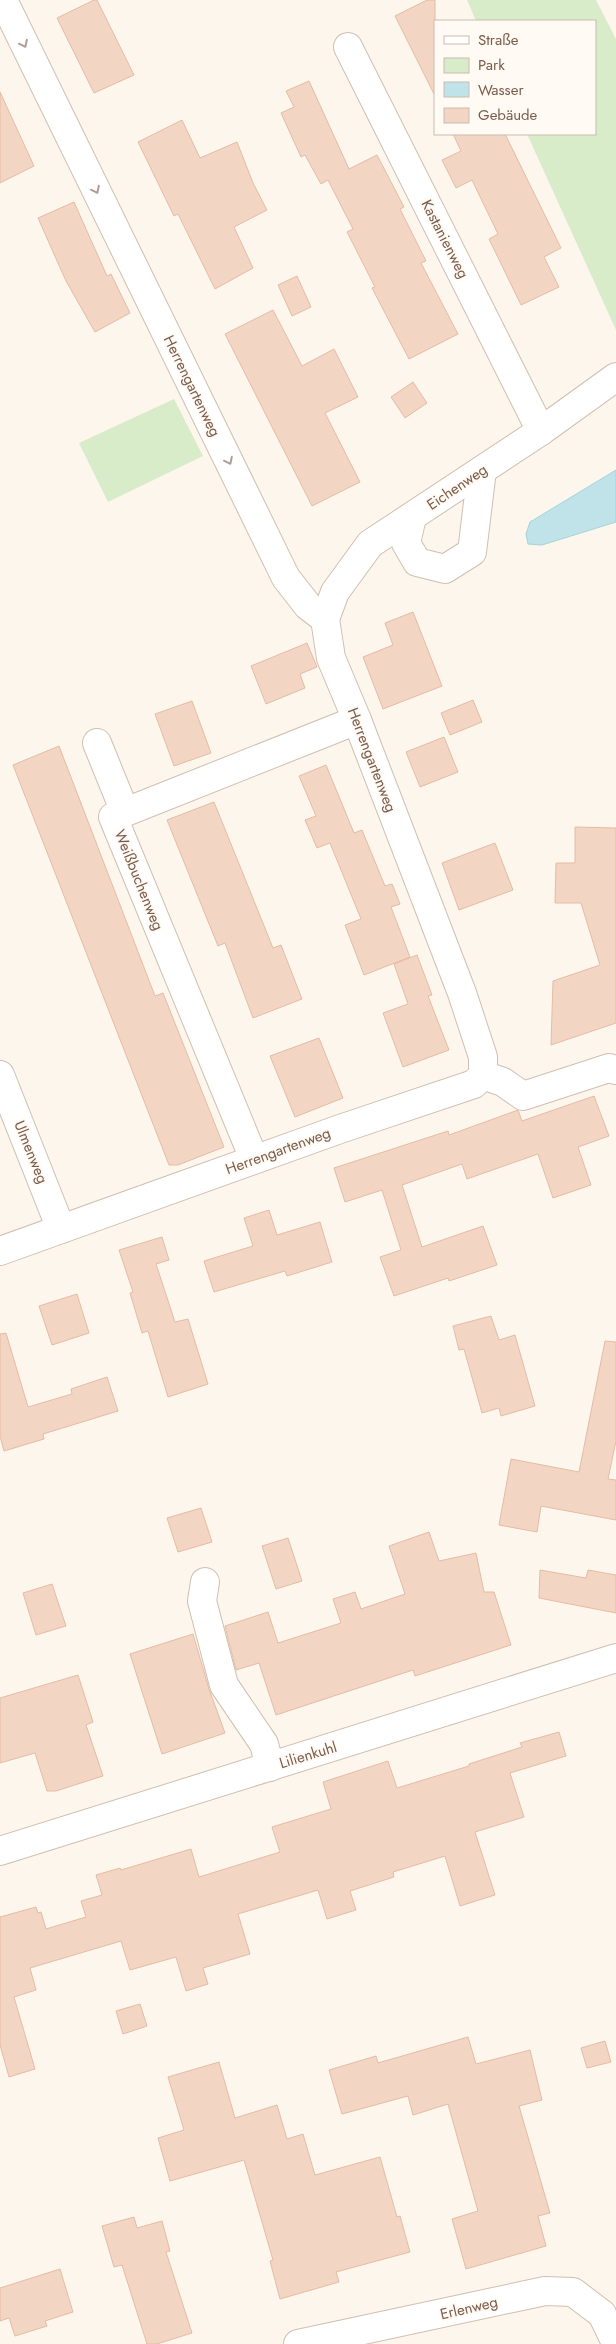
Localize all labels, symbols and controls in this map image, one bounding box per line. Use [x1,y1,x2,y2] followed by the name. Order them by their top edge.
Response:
[434,20,596,135] legend
[478,29,519,51] text: Straße
[18,39,29,48] one-way arrow
[478,54,505,76] text: Park
[478,79,524,101] text: Wasser
[478,104,538,126] text: Gebäude
[90,185,100,194] one-way arrow
[416,196,474,282] street label: Kastanienweg
[158,332,226,440] street label: Herrengartenweg
[223,456,233,465] one-way arrow
[422,459,492,515] street label: Eichenweg
[342,705,402,815] street label: Herrengartenweg
[109,826,169,934] street label: Weißbuchenweg
[8,1117,54,1187] street label: Ulmenweg
[222,1122,334,1180] street label: Herrengartenweg
[276,1736,340,1774] street label: Lilienkuhl
[438,2291,500,2325] street label: Erlenweg

